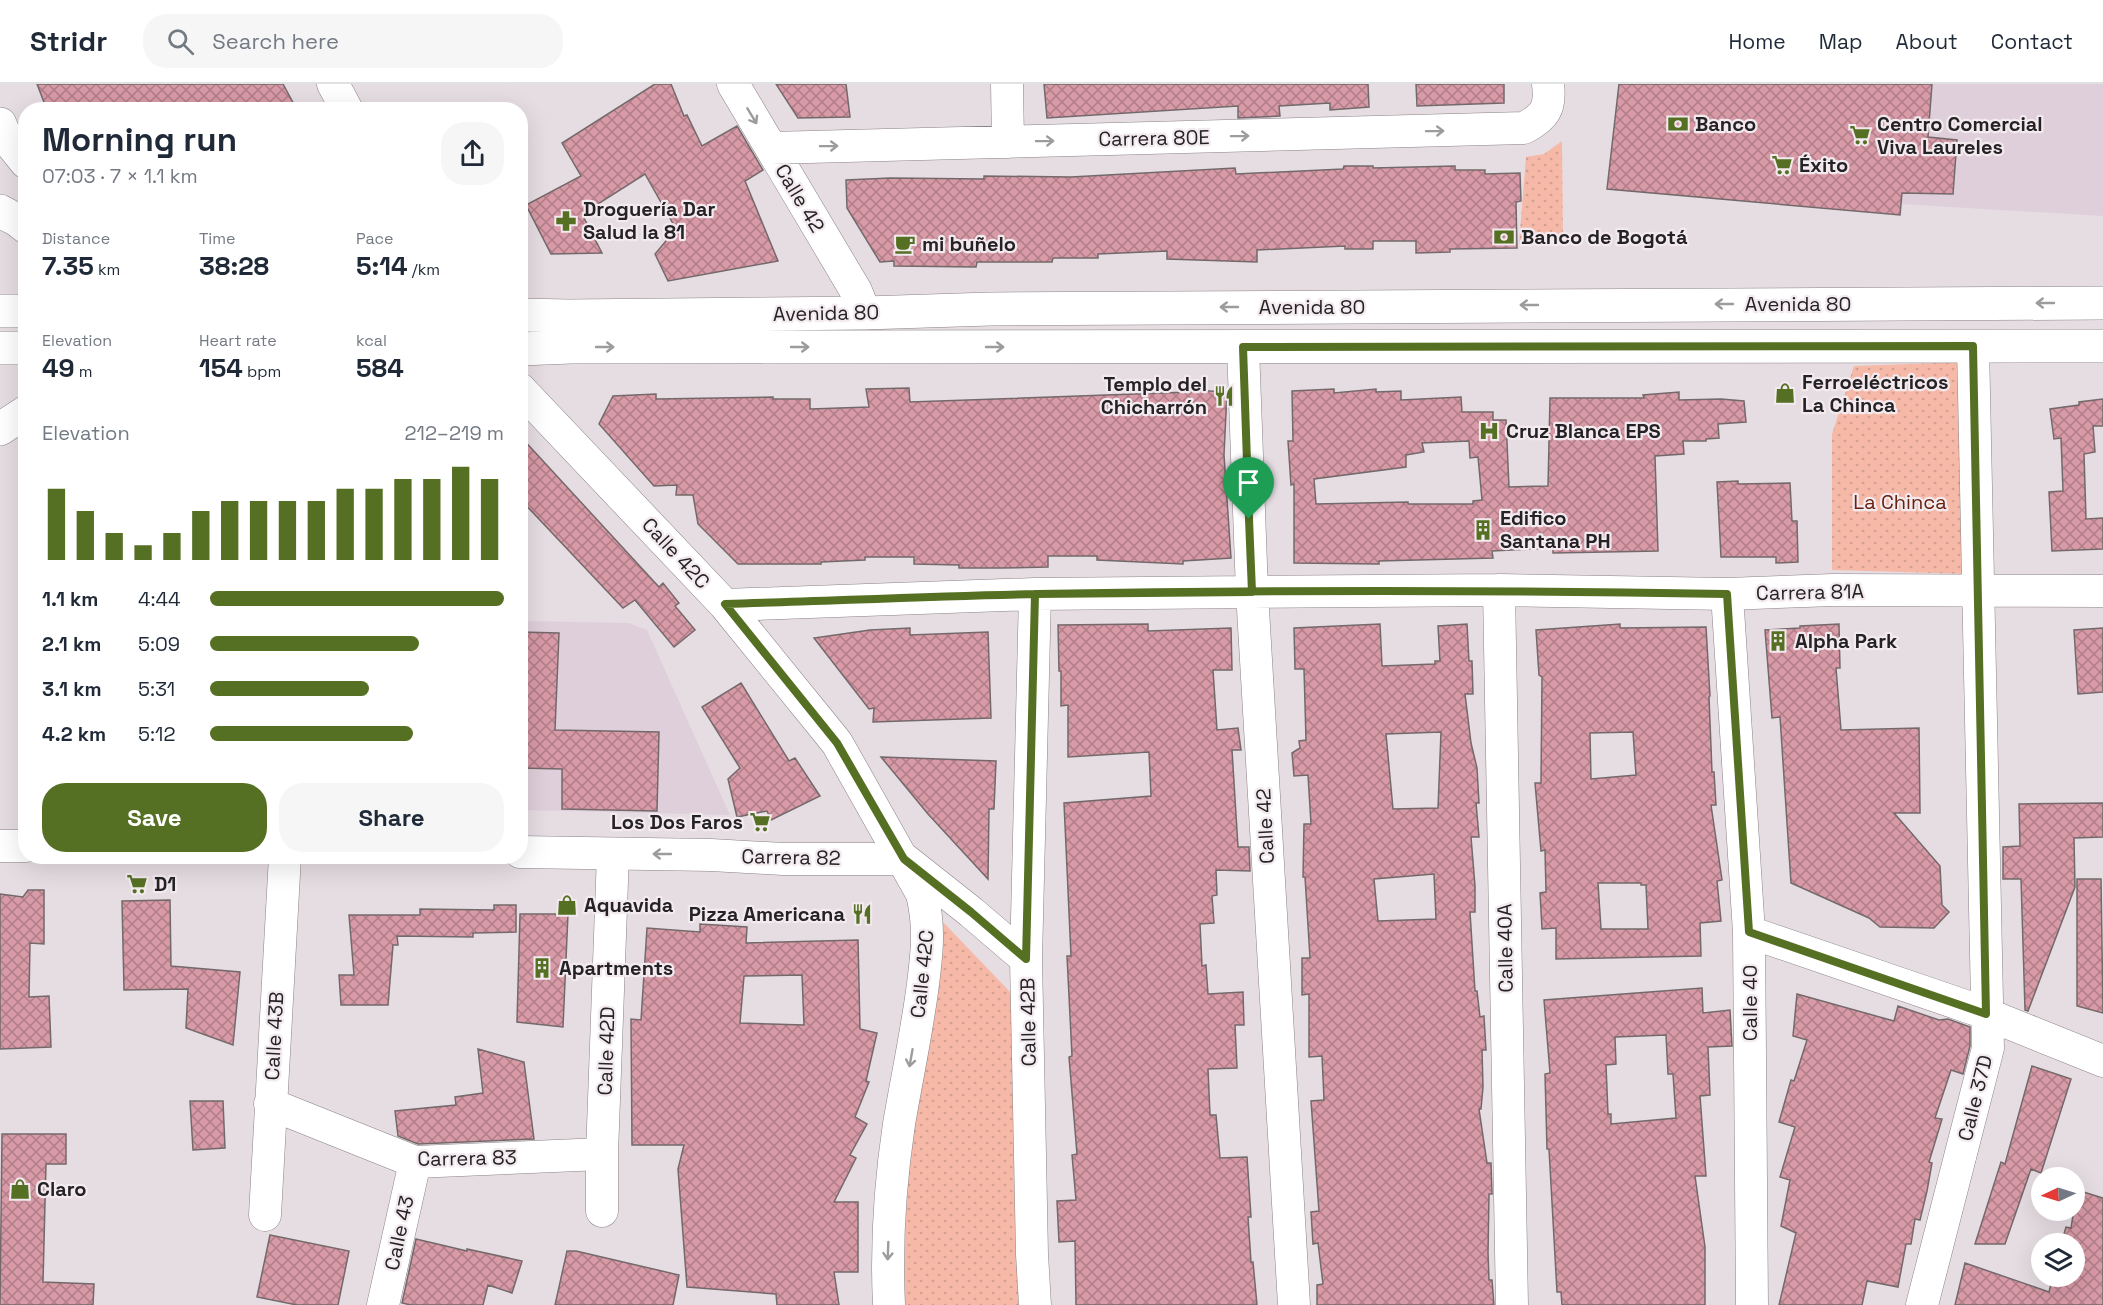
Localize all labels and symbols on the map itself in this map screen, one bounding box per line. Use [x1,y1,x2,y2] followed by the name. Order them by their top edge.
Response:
[746,107,758,124] one-way arrow
[1695,111,1756,137] place label: Banco
[1877,111,2043,160] place label: Centro Comercial Viva Laureles
[1666,112,1690,136] bank icon: Banco
[1848,123,1872,147] supermarket icon: Centro Comercial Viva Laureles
[1098,124,1210,152] street label: Carrera 80E
[1425,125,1445,136] one-way arrow
[1230,130,1250,142] one-way arrow
[1035,135,1055,147] one-way arrow
[819,140,839,152] one-way arrow
[1799,152,1848,178] place label: Éxito
[1770,153,1794,177] supermarket icon: Éxito
[769,159,831,237] street label: Calle 42
[583,196,715,245] place label: Droguería Dar Salud la 81
[554,209,578,233] pharmacy icon: Droguería Dar Salud la 81
[1521,224,1688,250] place label: Banco de Bogotá
[1492,225,1516,249] bank icon: Banco de Bogotá
[922,231,1016,257] place label: mi buñelo
[893,232,917,256] cafe icon: mi buñelo
[1745,291,1851,317] street label: Avenida 80
[1259,294,1365,320] street label: Avenida 80
[2035,297,2055,309] one-way arrow
[1714,298,1734,310] one-way arrow
[773,299,879,327] street label: Avenida 80
[1519,300,1539,311] one-way arrow
[1219,301,1239,313] one-way arrow
[594,341,614,353] one-way arrow
[789,341,809,353] one-way arrow
[984,341,1004,353] one-way arrow
[1802,369,1948,418] place label: Ferroeléctricos La Chinca
[1101,371,1207,420] place label: Templo del Chicharrón
[1773,381,1797,405] shop icon: Ferroeléctricos La Chinca
[1212,384,1236,408] restaurant icon: Templo del Chicharrón
[1506,418,1661,444] place label: Cruz Blanca EPS
[1477,419,1501,443] hospital icon: Cruz Blanca EPS
[1223,457,1274,519] pin
[1853,489,1947,515] park label: La Chinca
[1500,505,1611,554] place label: Edifico Santana PH
[636,512,716,594] street label: Calle 42C
[1471,518,1495,542] building icon: Edifico Santana PH
[1756,578,1865,606] street label: Carrera 81A
[1795,628,1897,654] place label: Alpha Park
[1766,629,1790,653] building icon: Alpha Park
[1250,788,1280,864] street label: Calle 42
[611,809,743,835] place label: Los Dos Faros
[748,810,772,834] supermarket icon: Los Dos Faros
[741,843,841,871] street label: Carrera 82
[652,849,672,860] one-way arrow
[154,871,176,897] place label: D1
[125,872,149,896] supermarket icon: D1
[584,892,674,918] place label: Aquavida
[555,893,579,917] shop icon: Aquavida
[689,901,845,927] place label: Pizza Americana
[850,902,874,926] restaurant icon: Pizza Americana
[1491,903,1519,993] street label: Calle 40A
[904,929,940,1019] street label: Calle 42C
[559,955,673,981] place label: Apartments
[530,956,554,980] building icon: Apartments
[1737,965,1763,1041] street label: Calle 40
[1014,977,1042,1067] street label: Calle 42B
[259,991,289,1081] street label: Calle 43B
[591,1006,621,1096] street label: Calle 42D
[905,1048,916,1067] one-way arrow
[1952,1052,1998,1144] street label: Calle 37D
[417,1144,517,1172] street label: Carrera 83
[2031,1167,2085,1221] north arrow
[37,1176,87,1202] place label: Claro
[8,1177,32,1201] shop icon: Claro
[378,1193,420,1273] street label: Calle 43
[882,1241,894,1261] one-way arrow

